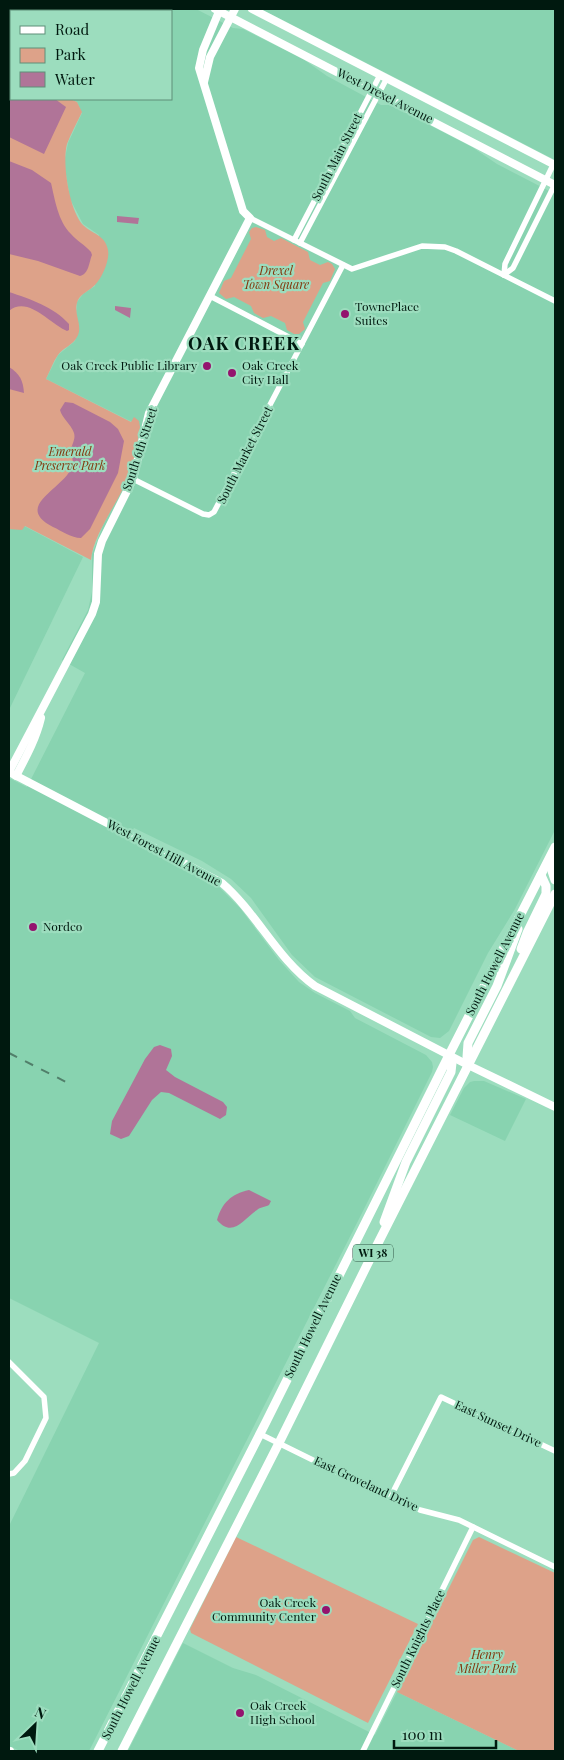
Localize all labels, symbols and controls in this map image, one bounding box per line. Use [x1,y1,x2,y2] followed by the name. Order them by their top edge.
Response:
[10,10,172,100] legend
[55,19,89,39] text: Road
[55,44,87,64] text: Park
[334,63,436,126] street label: West Drexel Avenue
[54,69,95,89] text: Water
[307,109,366,203] street label: South Main Street
[243,262,309,292] park label: Drexel Town Square
[355,298,419,328] place label: TownePlace Suites
[339,308,351,320] marker: TownePlace Suites
[188,331,300,355] district label: OAK CREEK
[61,357,197,373] place label: Oak Creek Public Library
[242,357,299,387] place label: Oak Creek City Hall
[201,360,213,372] marker: Oak Creek Public Library
[226,367,238,379] marker: Oak Creek City Hall
[213,402,276,506] street label: South Market Street
[118,404,160,493] street label: South 6th Street
[33,443,106,473] park label: Emerald Preserve Park
[104,815,224,889] street label: West Forest Hill Avenue
[461,909,527,1018] street label: South Howell Avenue
[43,918,83,934] place label: Nordco
[27,921,39,933] marker: Nordco
[353,1244,393,1262] road number: WI 38
[280,1271,344,1380] street label: South Howell Avenue
[452,1396,544,1450] street label: East Sunset Drive
[312,1452,421,1514] street label: East Groveland Drive
[386,1587,448,1690] street label: South Knights Place
[212,1594,317,1624] place label: Oak Creek Community Center
[320,1604,332,1616] marker: Oak Creek Community Center
[97,1633,163,1742] street label: South Howell Avenue
[457,1646,516,1676] park label: Henry Miller Park
[250,1697,315,1727] place label: Oak Creek High School
[10,1700,60,1750] north arrow
[32,1702,49,1724] text: N
[234,1707,246,1719] marker: Oak Creek High School
[394,1718,496,1750] scale bar
[402,1724,443,1744] text: 100 m

